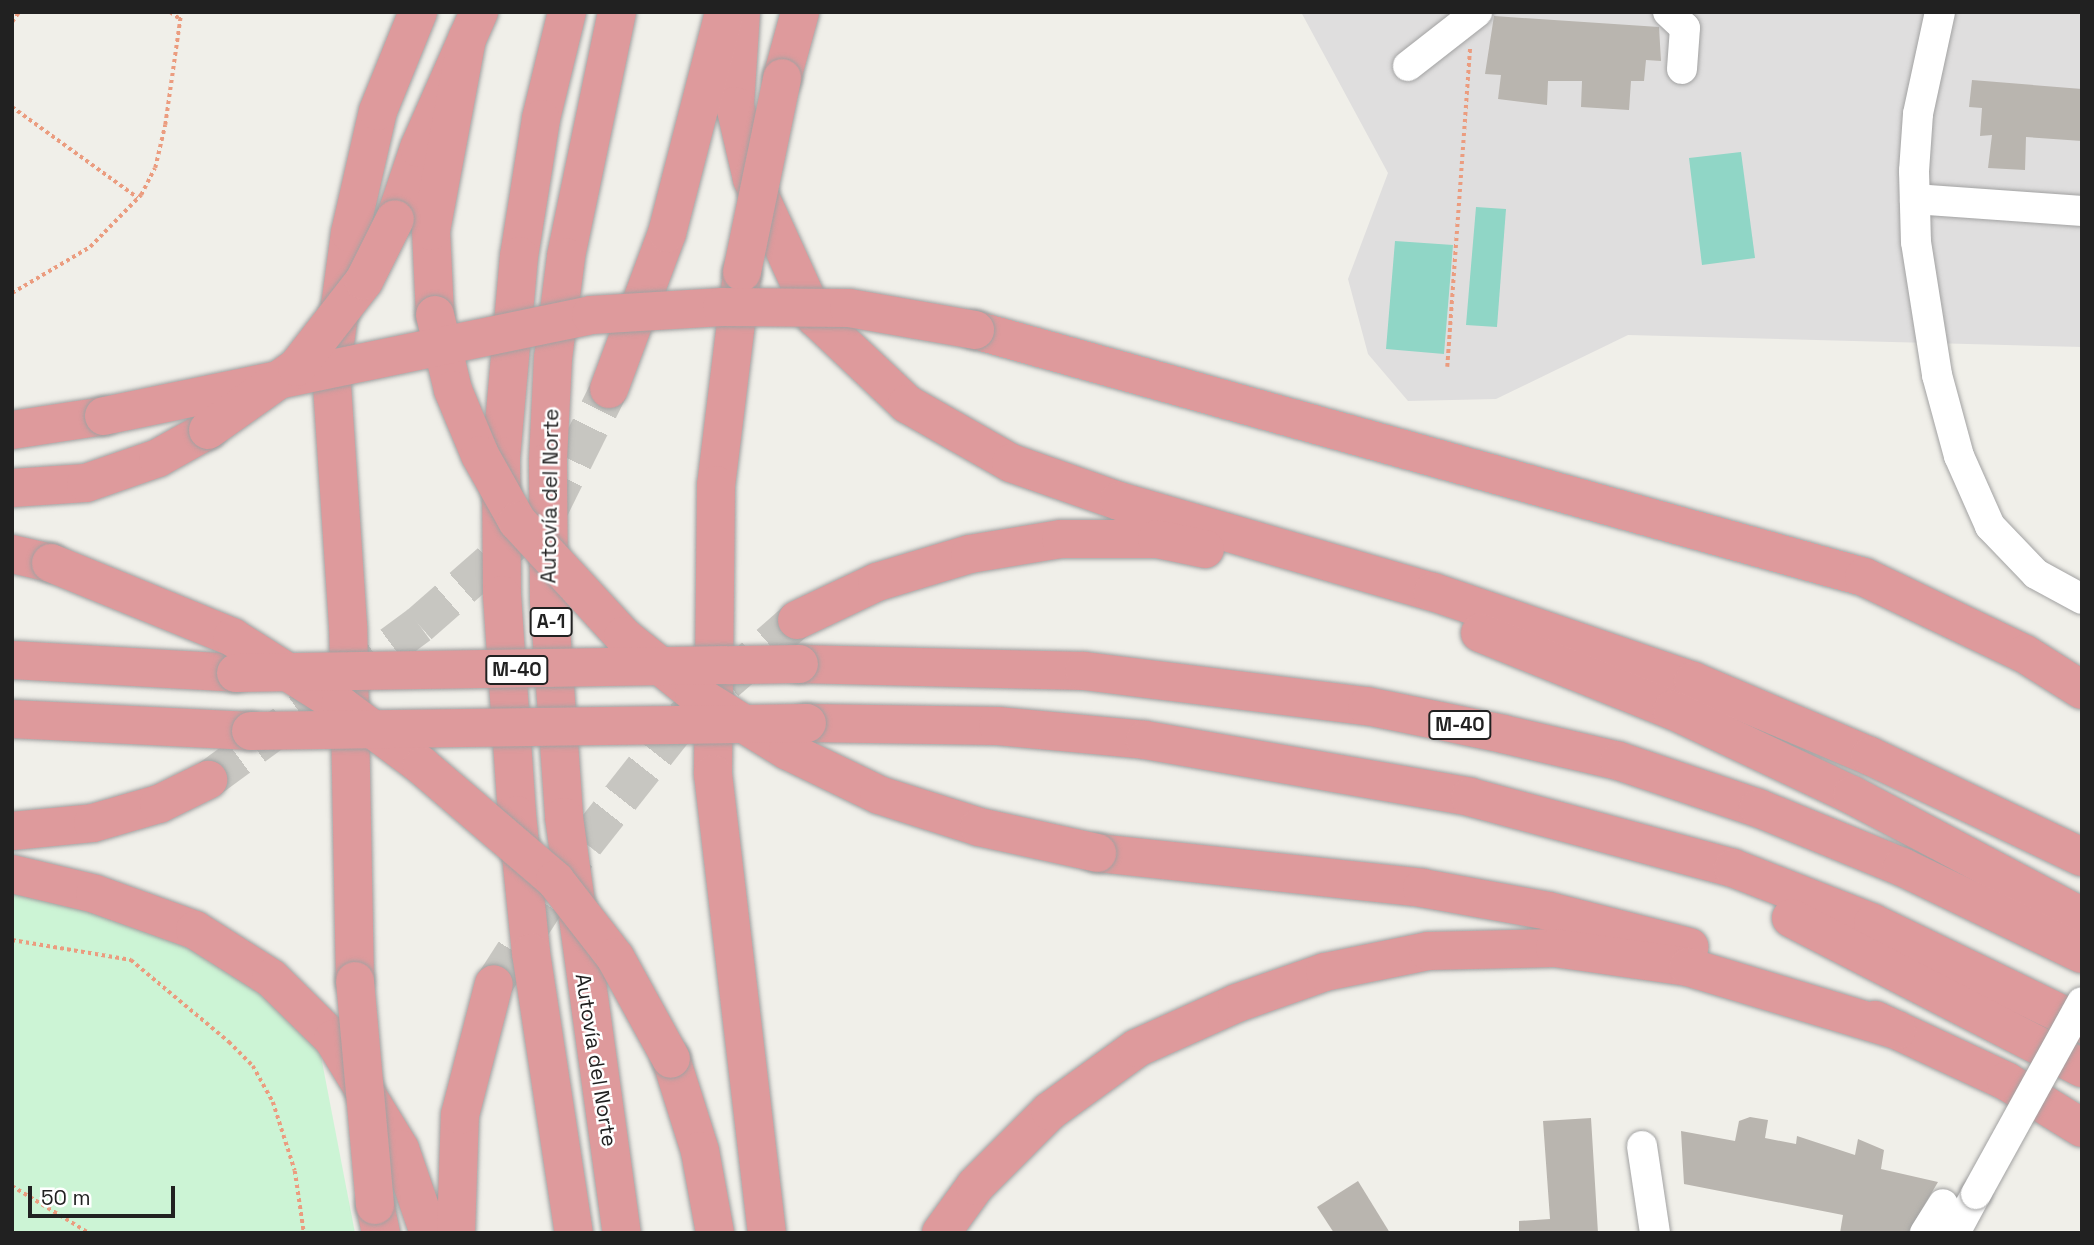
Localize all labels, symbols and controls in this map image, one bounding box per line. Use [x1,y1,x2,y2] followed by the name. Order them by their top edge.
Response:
[536,408,564,584] street label: Autovía del Norte
[528,607,574,638] road number: A-1
[484,654,550,685] road number: M-40
[1427,710,1493,740] road number: M-40
[570,972,622,1148] street label: Autovía del Norte
[32,1172,178,1216] scale bar
[41,1184,91,1211] text: 50 m

